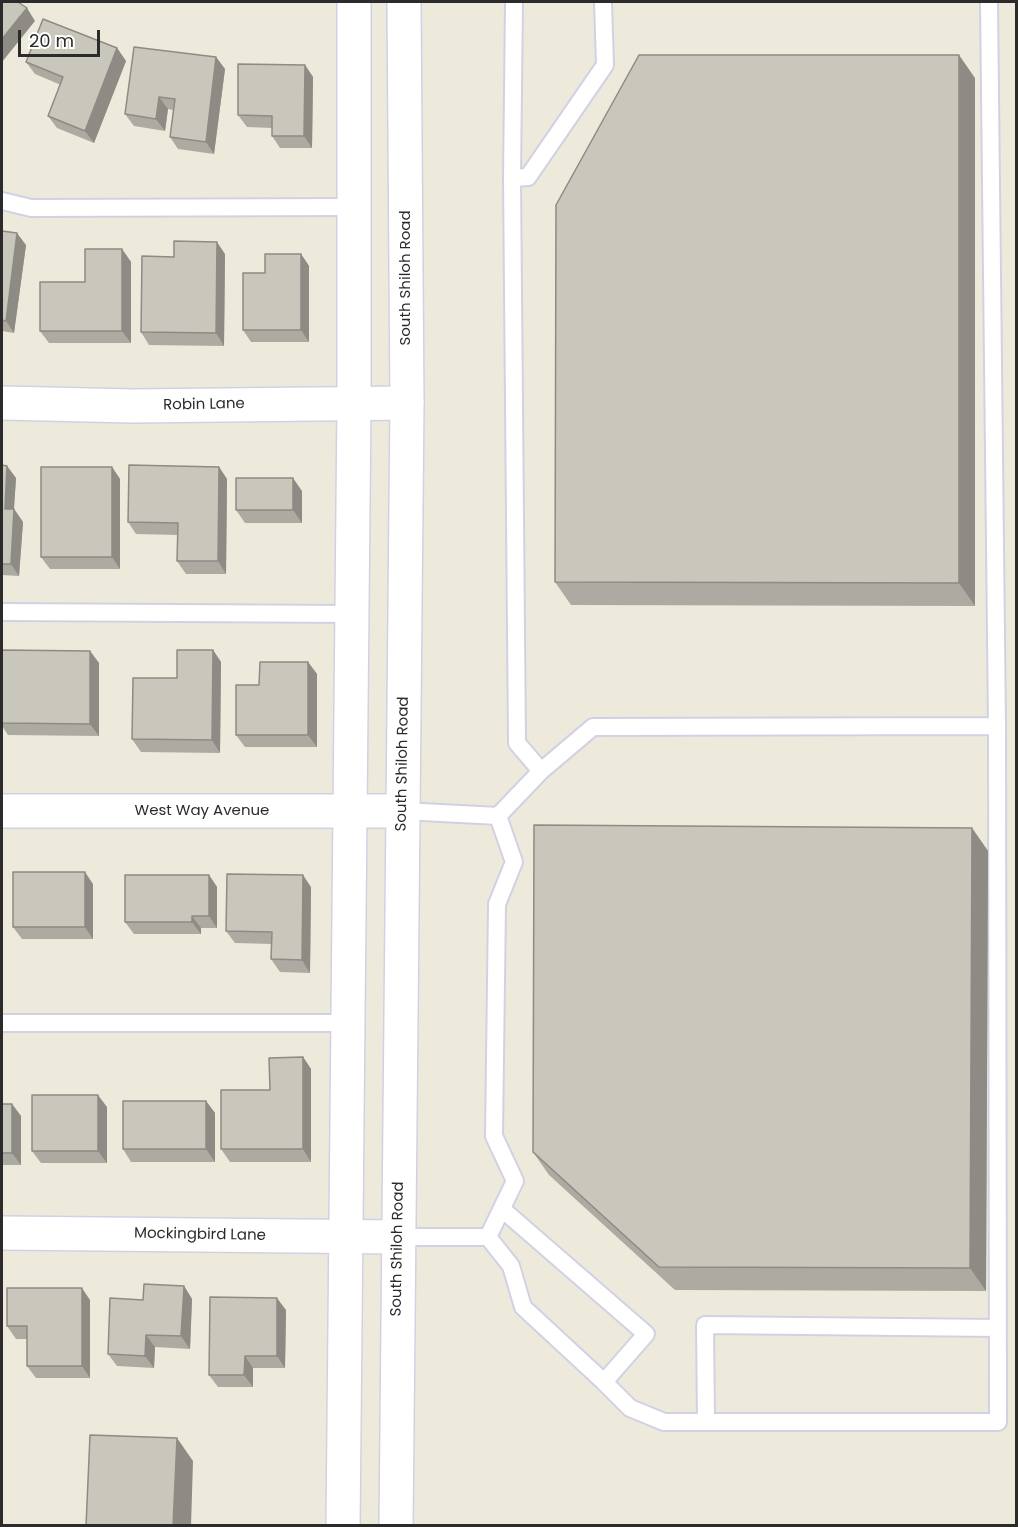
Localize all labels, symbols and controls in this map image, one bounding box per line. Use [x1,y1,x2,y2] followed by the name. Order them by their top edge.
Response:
[21,18,104,56] scale bar
[29,28,74,53] text: 20 m
[397,210,415,346] street label: South Shiloh Road
[163,395,245,415] street label: Robin Lane
[393,696,413,832] street label: South Shiloh Road
[135,802,269,820] street label: West Way Avenue
[388,1181,408,1317] street label: South Shiloh Road
[134,1225,266,1245] street label: Mockingbird Lane

